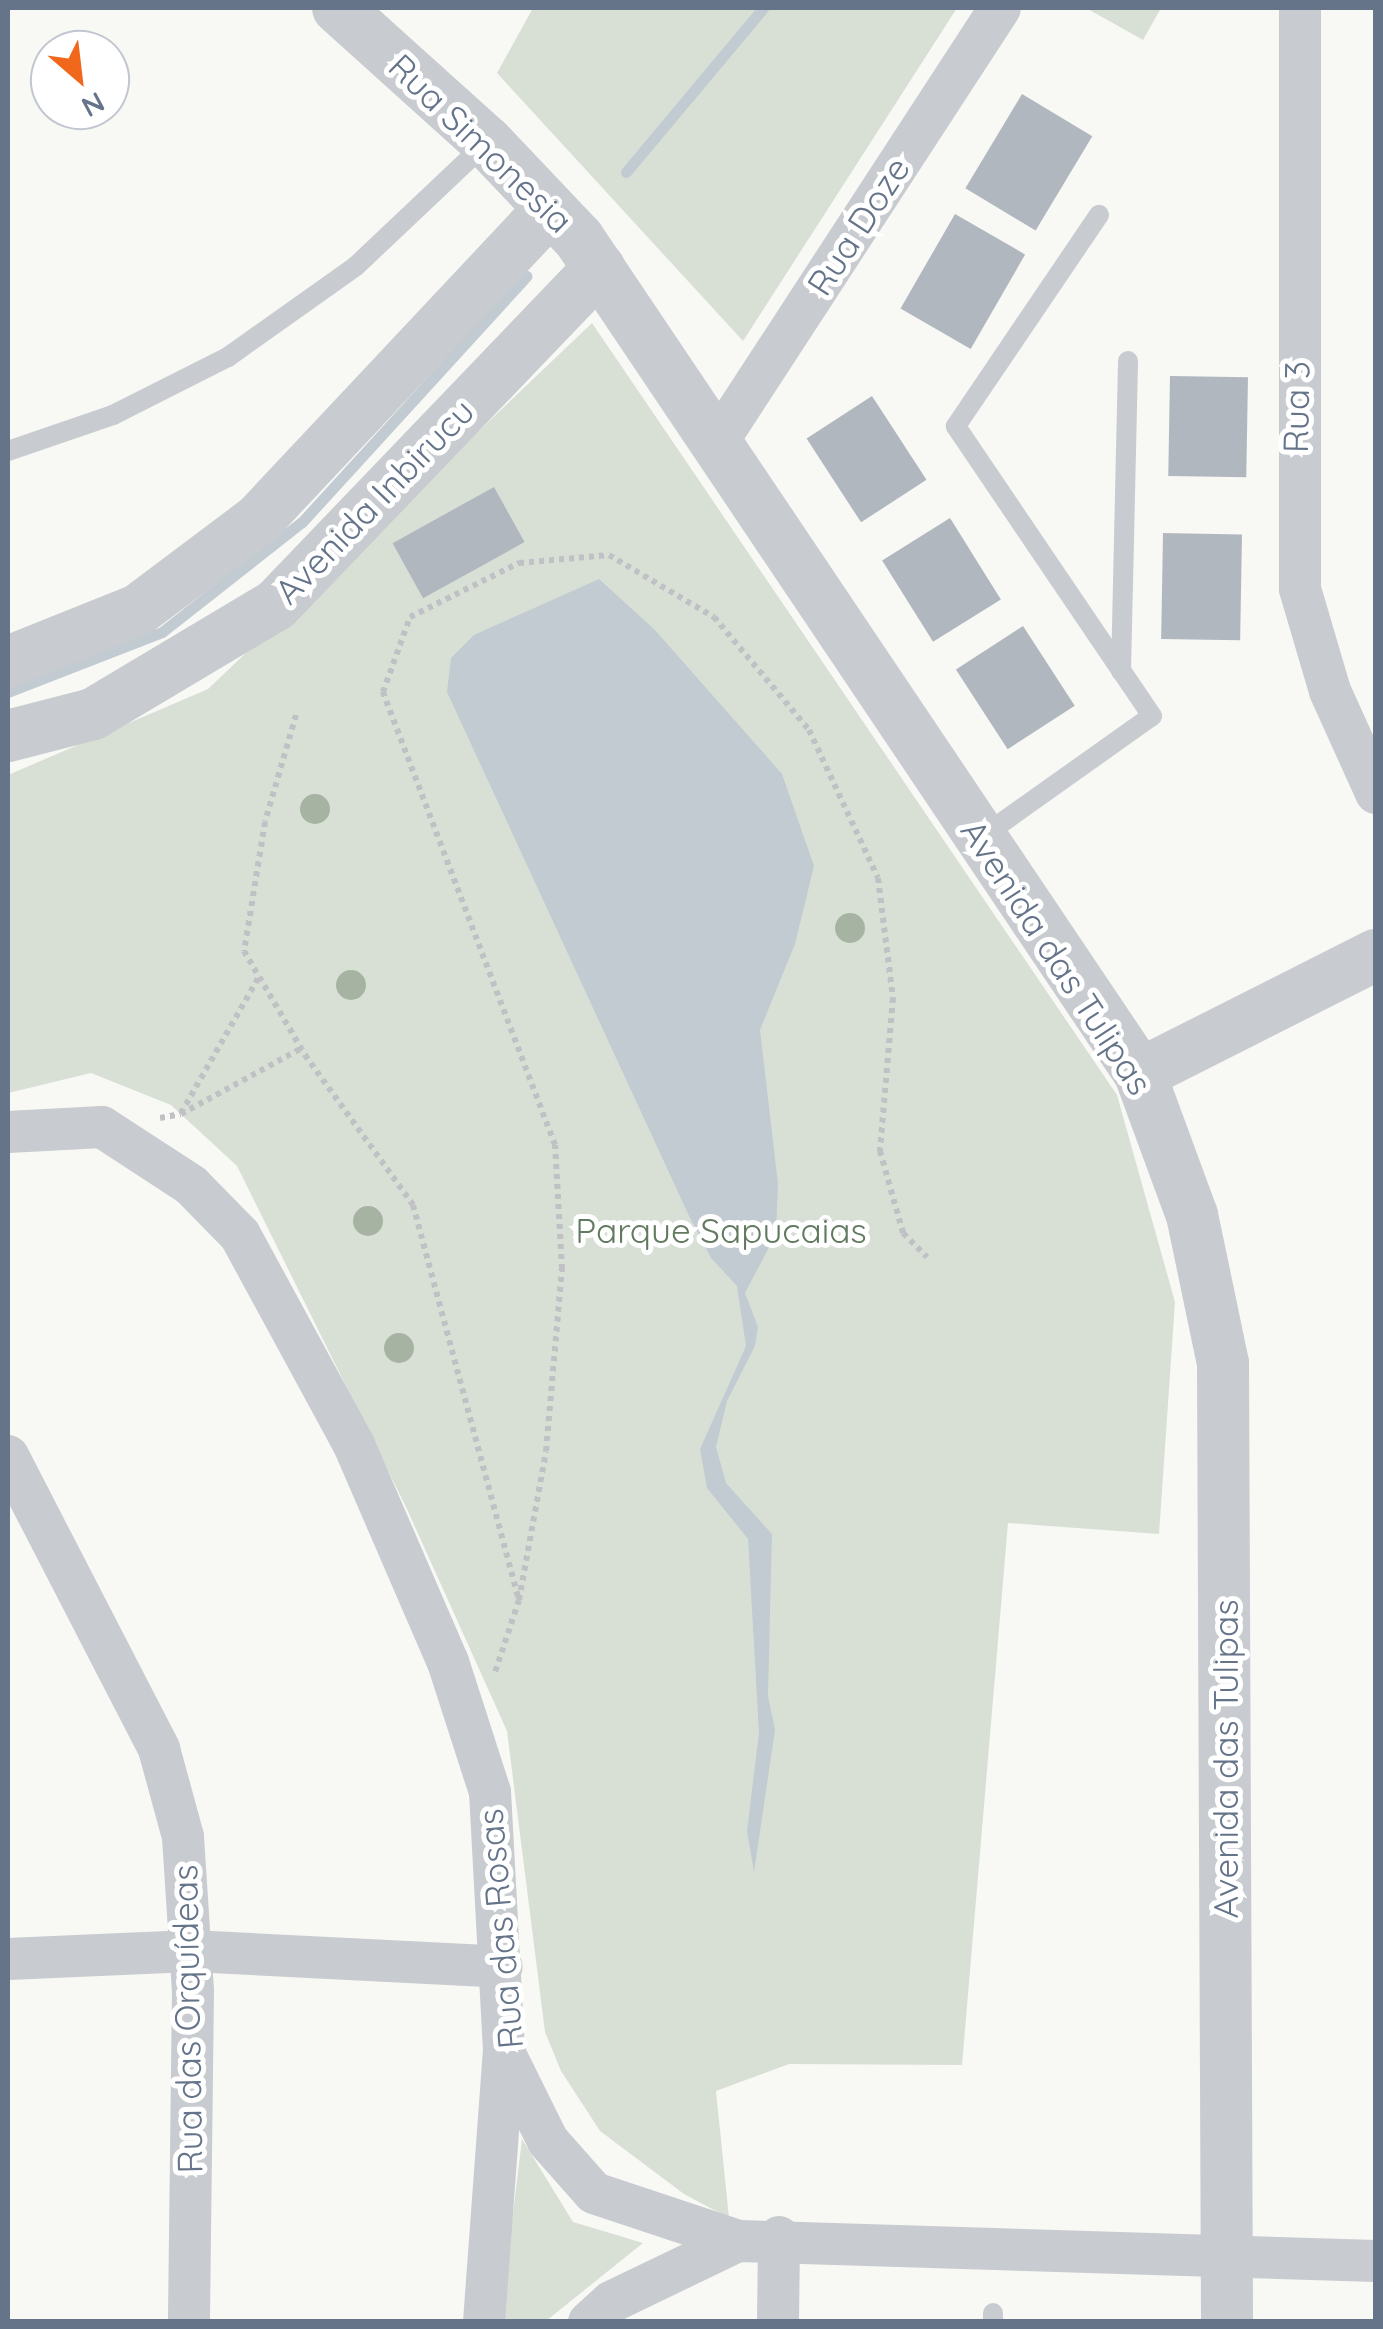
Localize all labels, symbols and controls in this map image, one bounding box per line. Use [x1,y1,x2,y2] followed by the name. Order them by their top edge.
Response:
[30,30,130,130] north arrow
[380,45,582,241] street label: Rua Simonesia
[76,85,111,125] text: N
[798,149,918,303] street label: Rua Doze
[1274,361,1318,453] street label: Rua 3
[266,390,482,612] street label: Avenida Inbirucu
[952,812,1162,1102] street label: Avenida das Tulipas
[575,1209,867,1251] park label: Parque Sapucaias
[1204,1599,1246,1919] street label: Avenida das Tulipas
[469,1807,531,2051] street label: Rua das Rosas
[163,1864,211,2174] street label: Rua das Orquídeas

